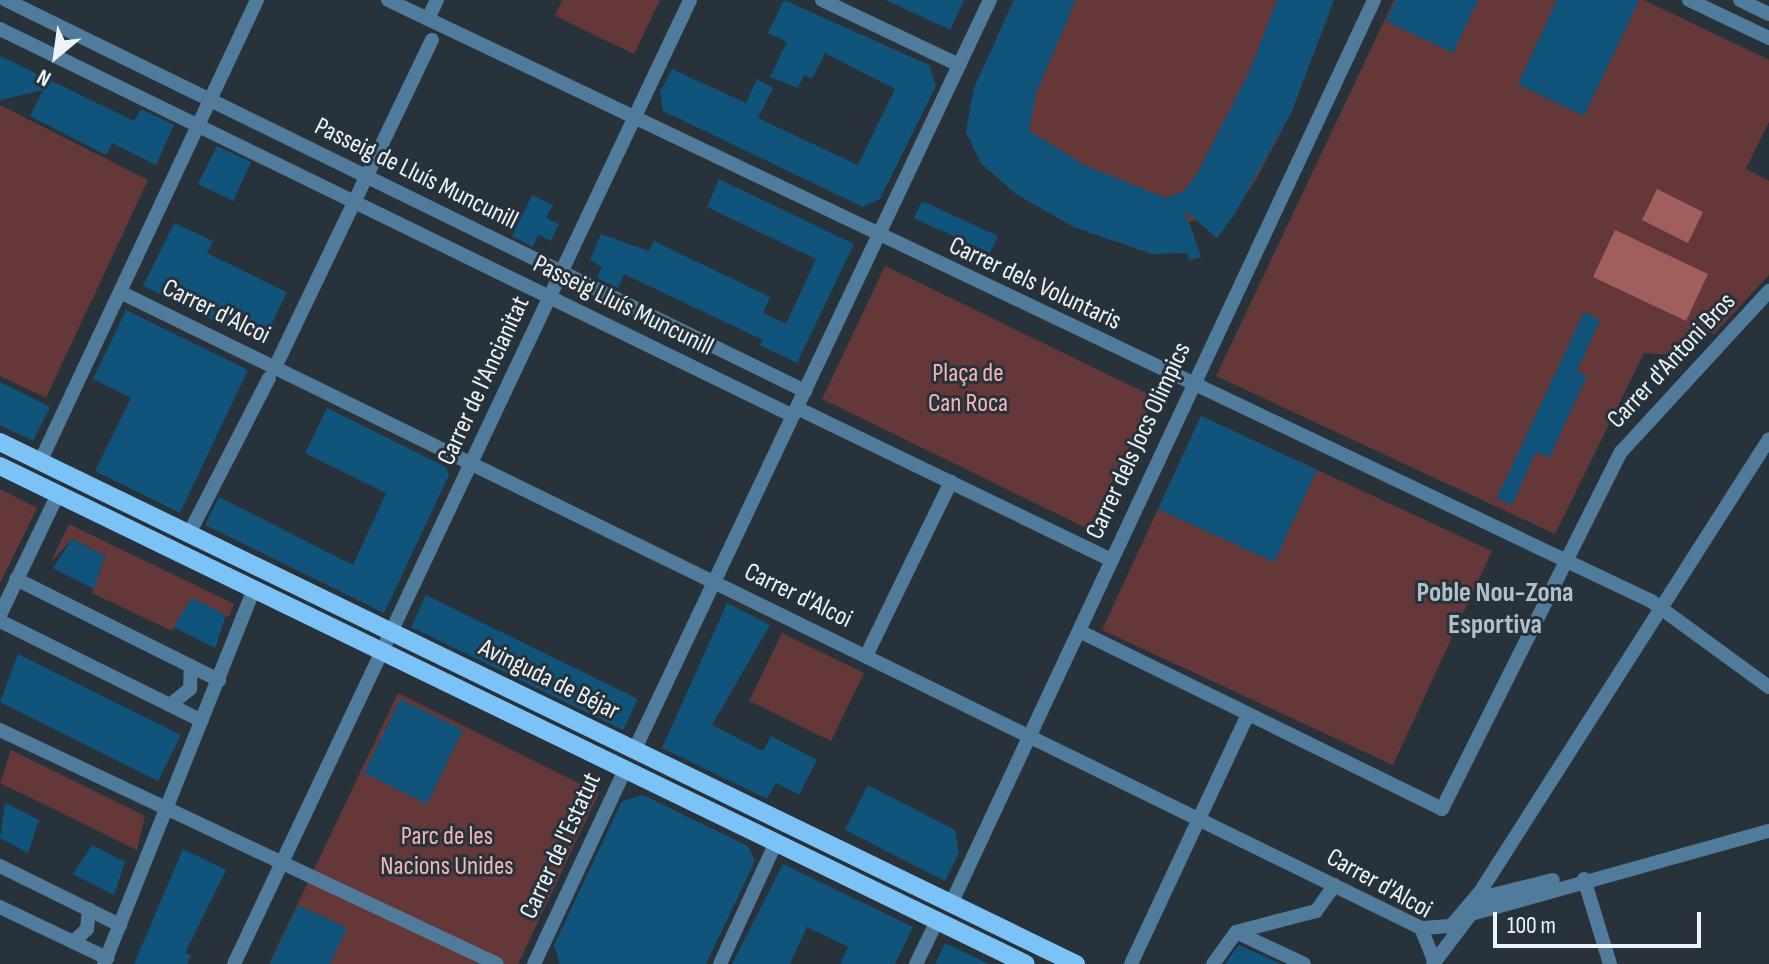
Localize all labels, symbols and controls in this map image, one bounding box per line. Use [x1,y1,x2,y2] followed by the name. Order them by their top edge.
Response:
[16,16,96,96] north arrow
[32,63,56,92] text: N
[309,111,523,237] street label: Passeig de Lluís Muncunill
[944,230,1126,338] street label: Carrer dels Voluntaris
[528,249,718,363] street label: Passeig Lluís Muncunill
[157,273,275,351] street label: Carrer d'Alcoi
[1601,287,1743,435] street label: Carrer d'Antoni Bros
[431,292,537,470] street label: Carrer de l'Ancianitat
[1080,338,1198,544] street label: Carrer dels Jocs Olimpics
[928,358,1008,420] park label: Plaça de Can Roca
[739,557,857,635] street label: Carrer d'Alcoi
[1416,576,1574,642] district label: Poble Nou-Zona Esportiva
[474,633,624,727] street label: Avinguda de Béjar
[514,768,608,924] street label: Carrer de l'Estatut
[380,821,514,882] park label: Parc de les Nacions Unides
[1321,842,1437,926] street label: Carrer d'Alcoi
[1497,896,1705,946] scale bar
[1507,911,1556,940] text: 100 m

